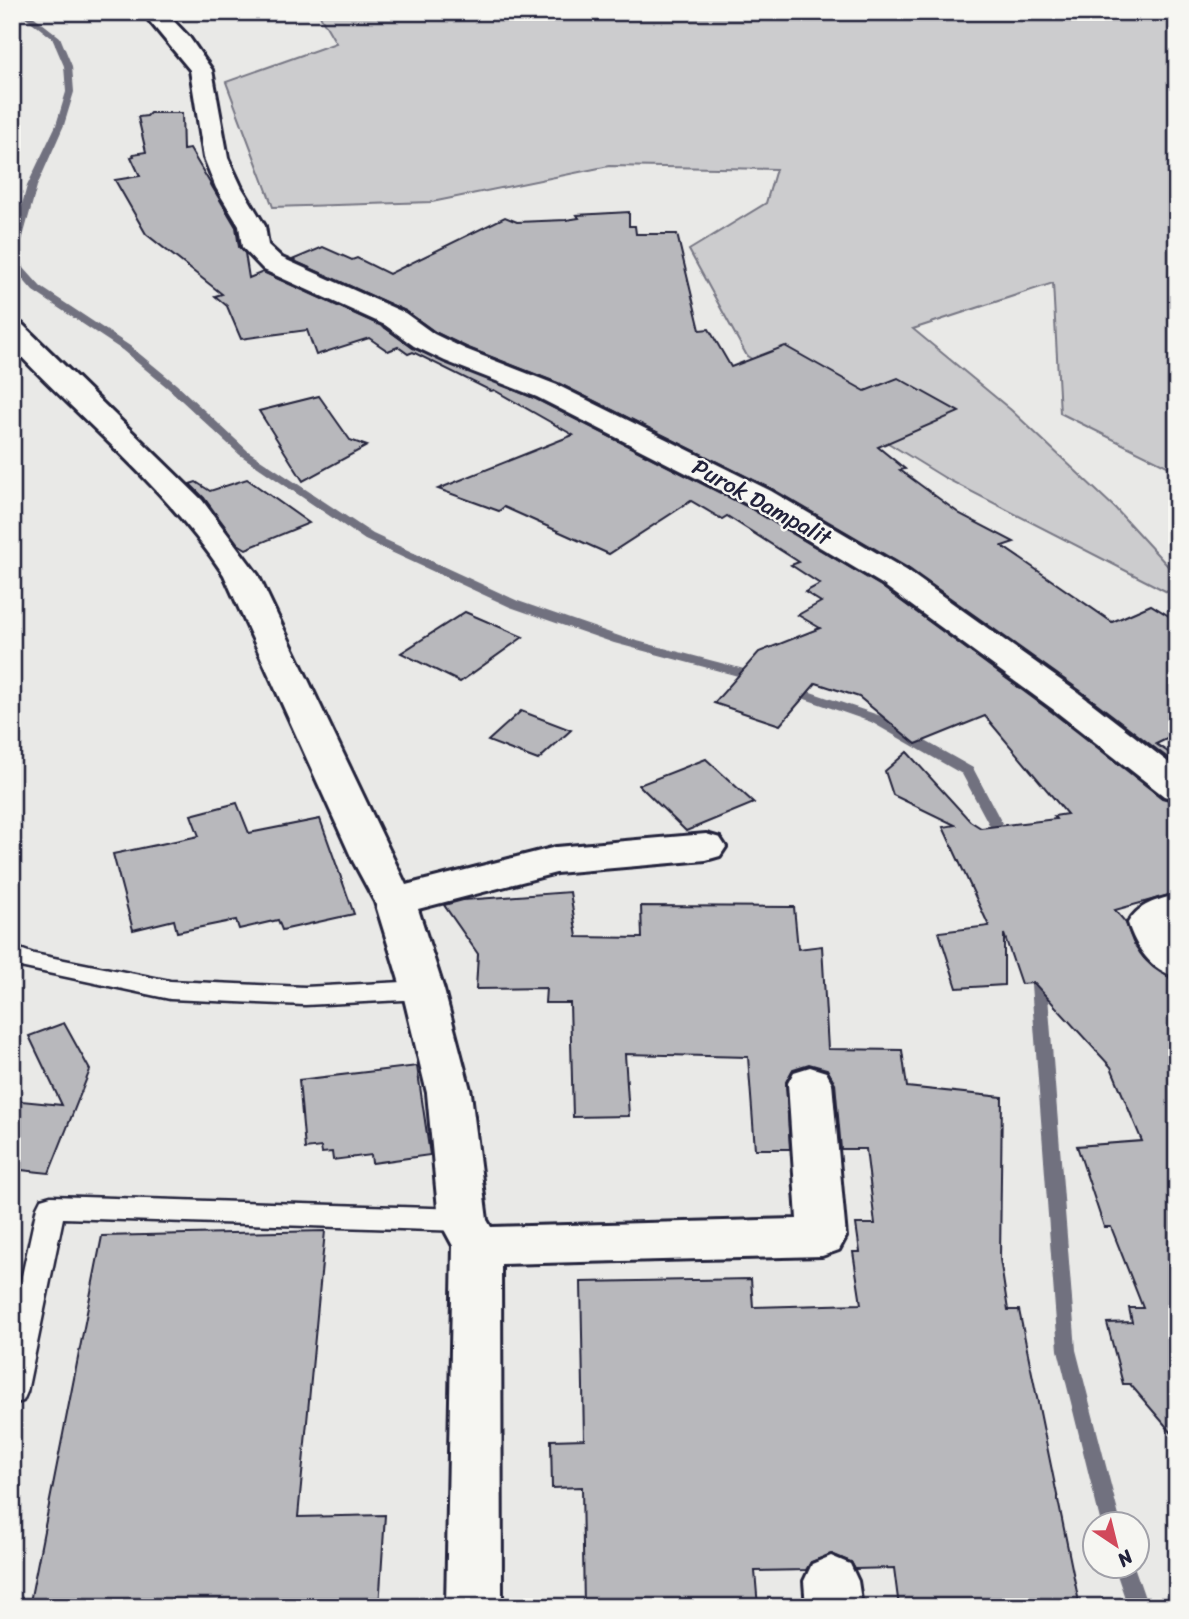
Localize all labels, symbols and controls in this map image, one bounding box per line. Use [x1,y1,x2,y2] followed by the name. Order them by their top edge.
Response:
[684,447,841,559] street label: Purok Dampalit
[1080,1510,1150,1580] north arrow
[1110,1541,1141,1576] text: N

